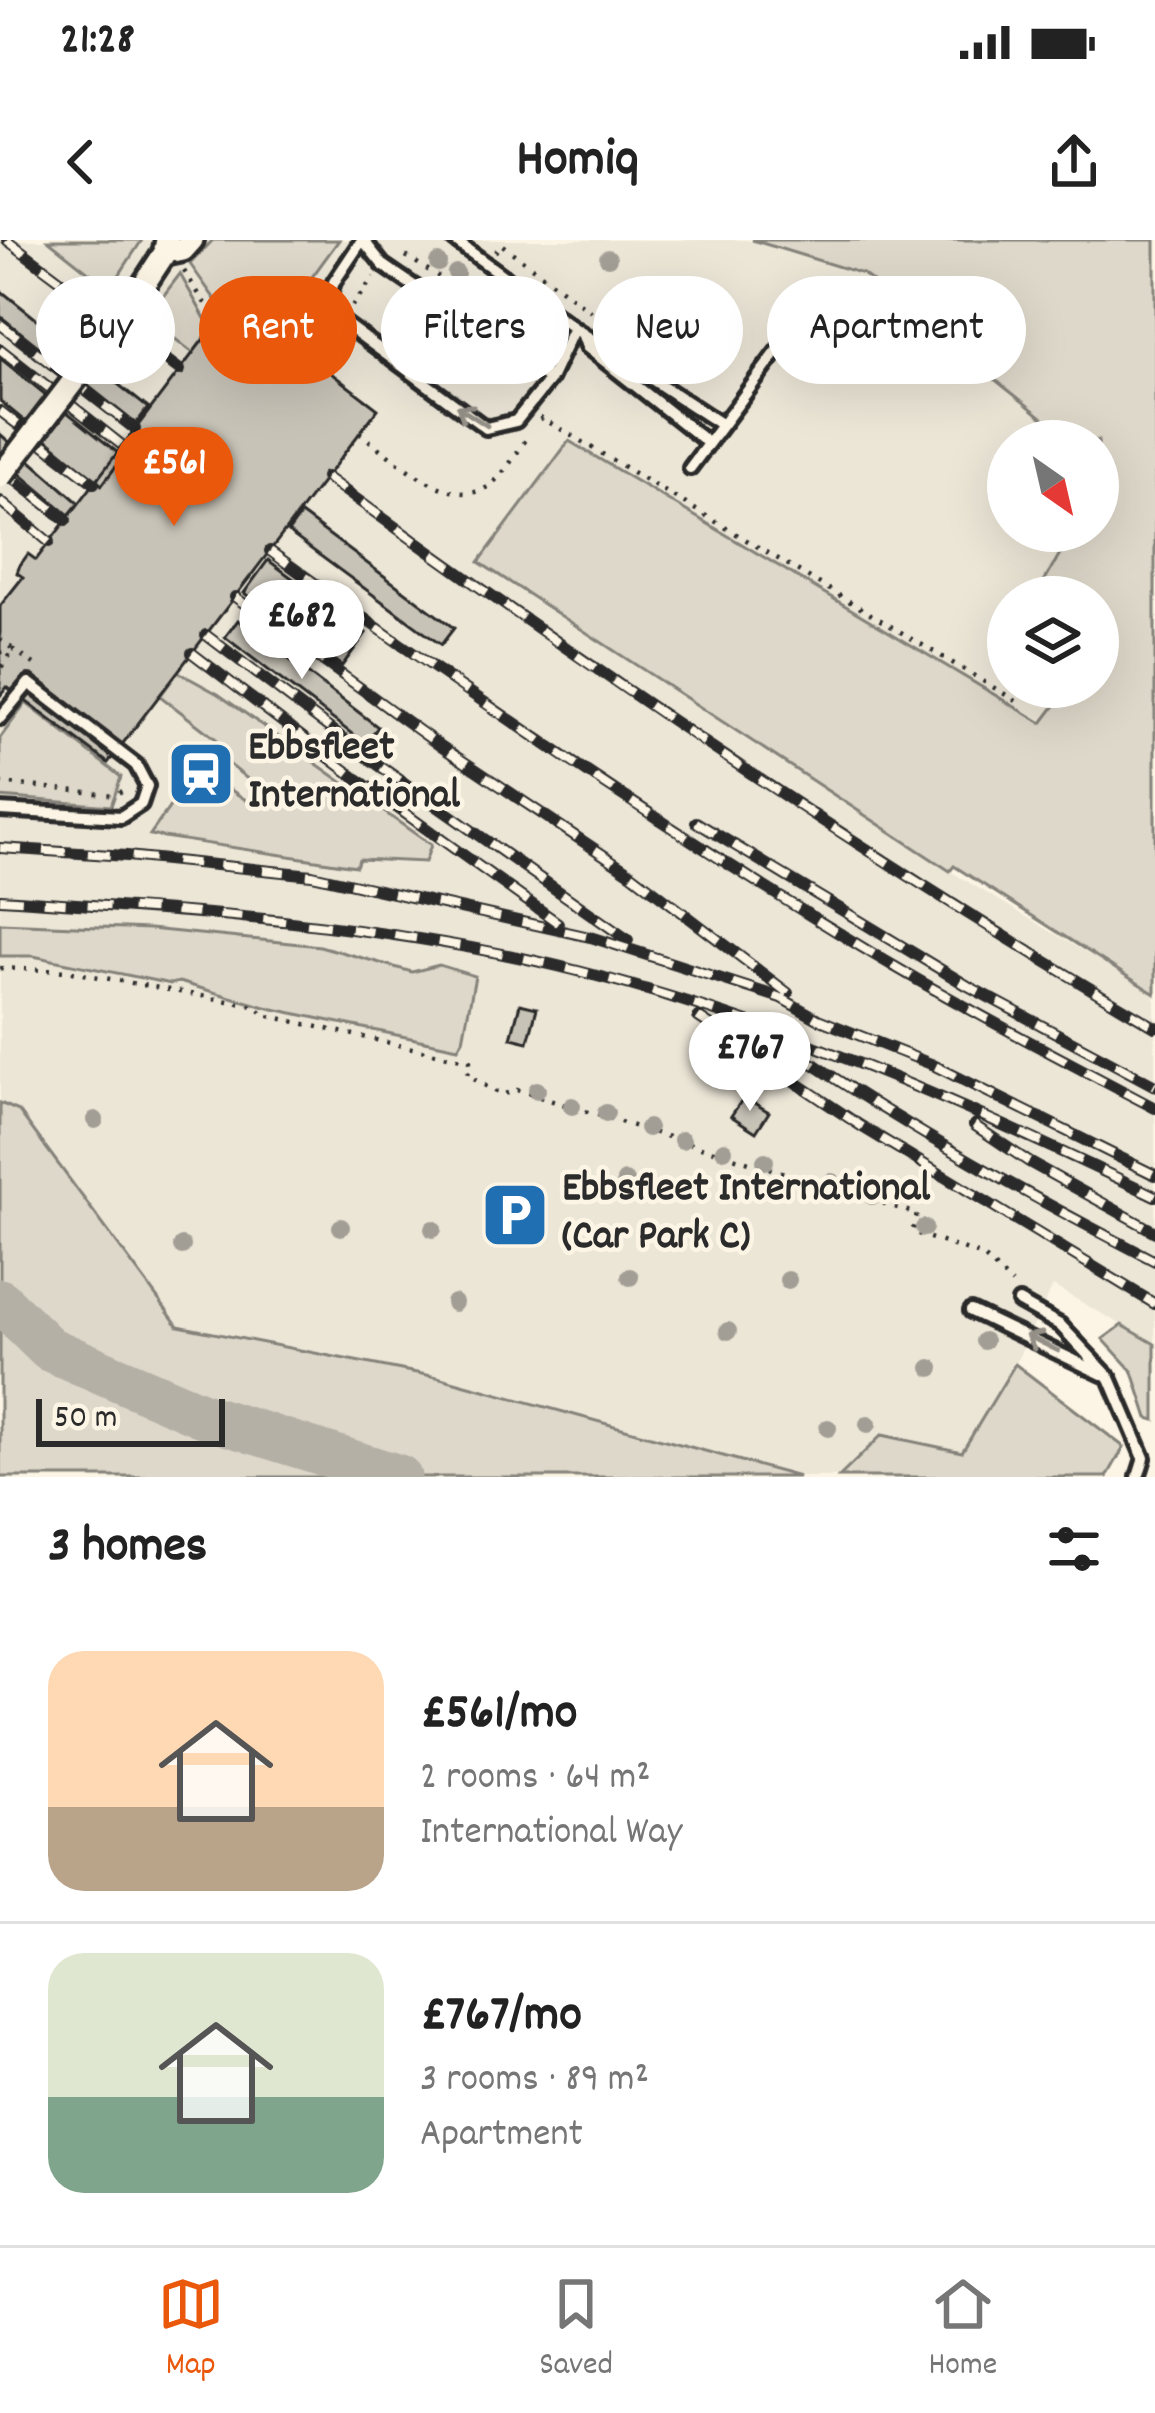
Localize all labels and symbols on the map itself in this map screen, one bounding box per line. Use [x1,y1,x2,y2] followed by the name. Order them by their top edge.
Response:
[456,404,489,429] one-way arrow
[987,420,1119,552] north arrow
[103,427,245,529] pin: £561
[231,580,373,682] pin: £682
[248,720,461,828] place label: Ebbsfleet International
[166,739,236,809] station icon: Ebbsfleet International
[679,1012,821,1114] pin: £767
[562,1161,931,1269] place label: Ebbsfleet International (Car Park C)
[480,1180,550,1250] parking icon: Ebbsfleet International (Car Park C)
[1024,1331,1060,1353] one-way arrow
[36,1393,225,1446] scale bar

